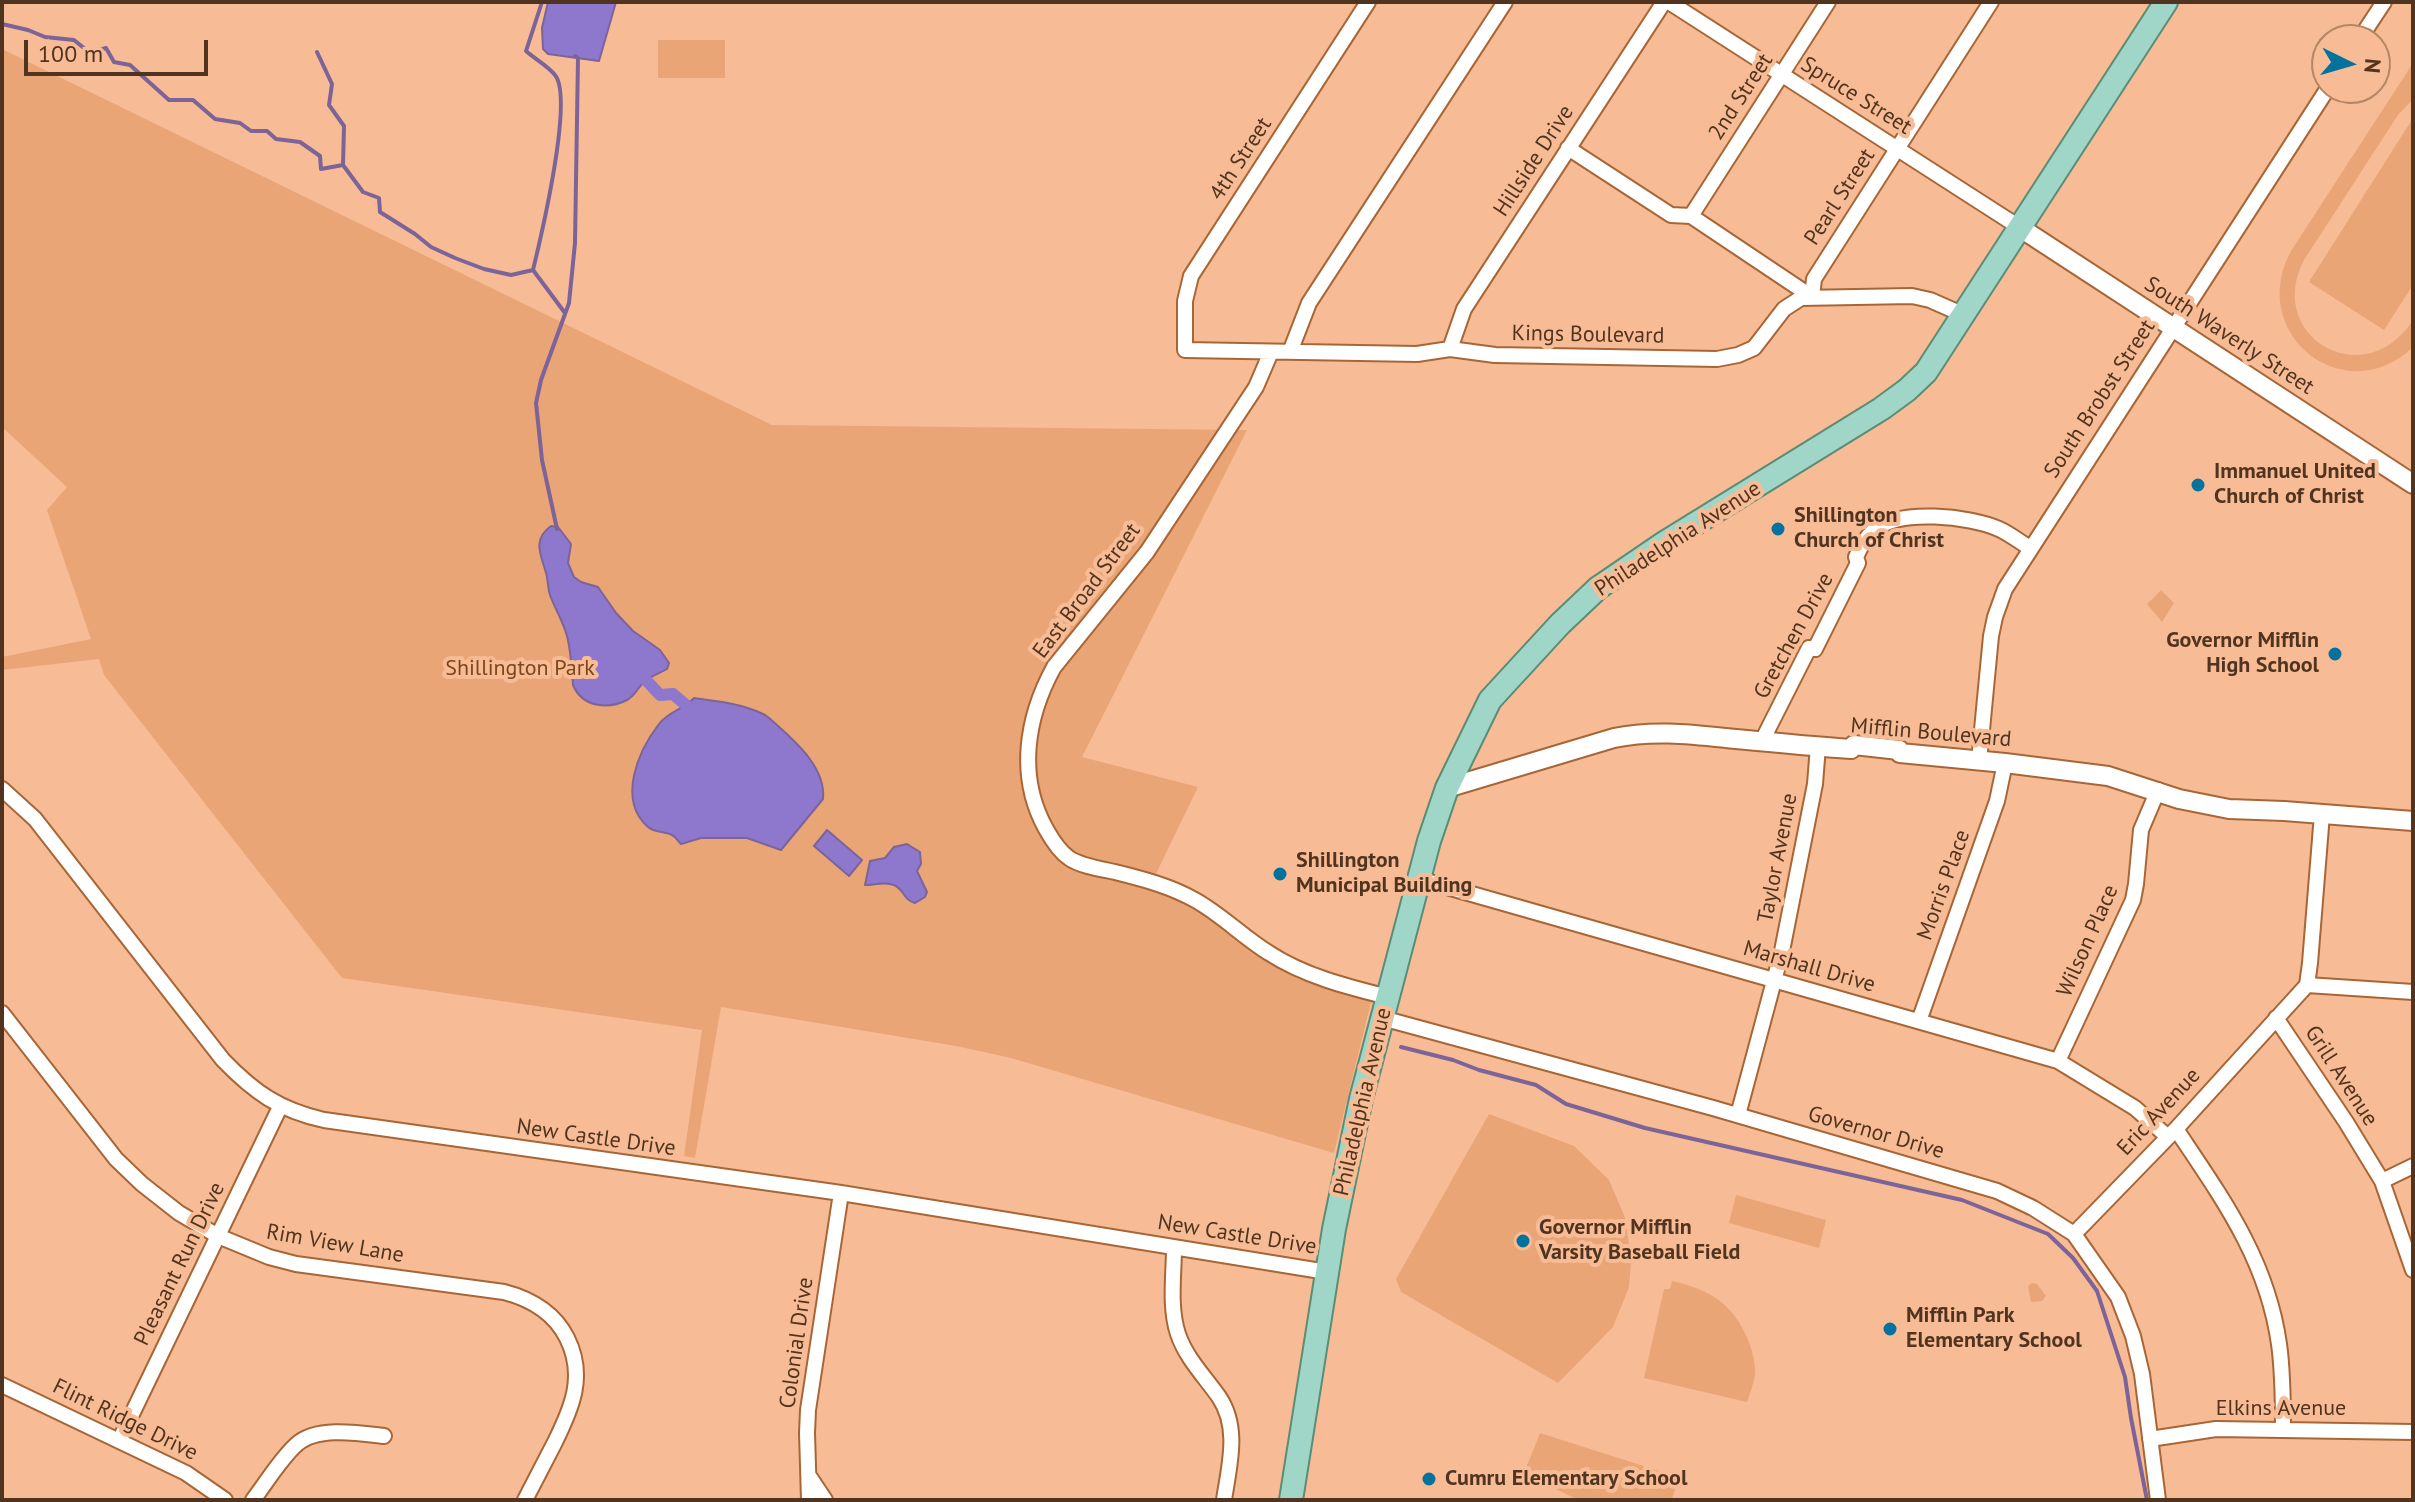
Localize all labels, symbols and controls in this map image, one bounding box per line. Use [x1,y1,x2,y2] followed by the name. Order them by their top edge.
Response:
[28,24,212,74] scale bar
[2311,24,2391,104] north arrow
[38,38,103,69] text: 100 m
[1703,49,1779,145] street label: 2nd Street
[1796,52,1916,140] street label: Spruce Street
[2358,57,2387,74] text: N
[1488,101,1580,221] street label: Hillside Drive
[1204,113,1278,205] street label: 4th Street
[1799,144,1881,250] street label: Pearl Street
[2139,271,2319,401] street label: South Waverly Street
[2039,315,2161,483] street label: South Brobst Street
[1511,320,1665,350] street label: Kings Boulevard
[2214,459,2376,510] place label: Immanuel United Church of Christ
[1590,476,1766,602] street label: Philadelphia Avenue
[2189,476,2207,494] marker: Immanuel United Church of Christ
[1794,503,1944,554] place label: Shillington Church of Christ
[1028,518,1146,664] street label: East Broad Street
[1769,520,1787,538] marker: Shillington Church of Christ
[1749,569,1839,703] street label: Gretchen Drive
[2166,628,2319,680] place label: Governor Mifflin High School
[2326,645,2344,663] marker: Governor Mifflin High School
[445,656,595,682] park label: Shillington Park
[1849,713,2013,753] street label: Mifflin Boulevard
[1753,791,1803,925] street label: Taylor Avenue
[1912,826,1976,944] street label: Morris Place
[1296,848,1472,900] place label: Shillington Municipal Building
[1271,865,1289,883] marker: Shillington Municipal Building
[2052,881,2124,1001] street label: Wilson Place
[1740,936,1878,998] street label: Marshall Drive
[1329,1005,1397,1199] street label: Philadelphia Avenue
[2299,1021,2383,1131] street label: Grill Avenue
[2112,1063,2206,1161] street label: Eric Avenue
[1805,1101,1947,1165] street label: Governor Drive
[515,1114,677,1162] street label: New Castle Drive
[129,1178,231,1350] street label: Pleasant Run Drive
[1156,1209,1318,1261] street label: New Castle Drive
[1539,1215,1740,1266] place label: Governor Mifflin Varsity Baseball Field
[264,1219,406,1269] street label: Rim View Lane
[1514,1232,1532,1250] marker: Governor Mifflin Varsity Baseball Field
[775,1276,819,1410] street label: Colonial Drive
[1906,1303,2082,1354] place label: Mifflin Park Elementary School
[1881,1320,1899,1338] marker: Mifflin Park Elementary School
[48,1373,202,1467] street label: Flint Ridge Drive
[2216,1396,2346,1422] street label: Elkins Avenue
[1445,1466,1687,1492] place label: Cumru Elementary School
[1420,1470,1438,1488] marker: Cumru Elementary School

